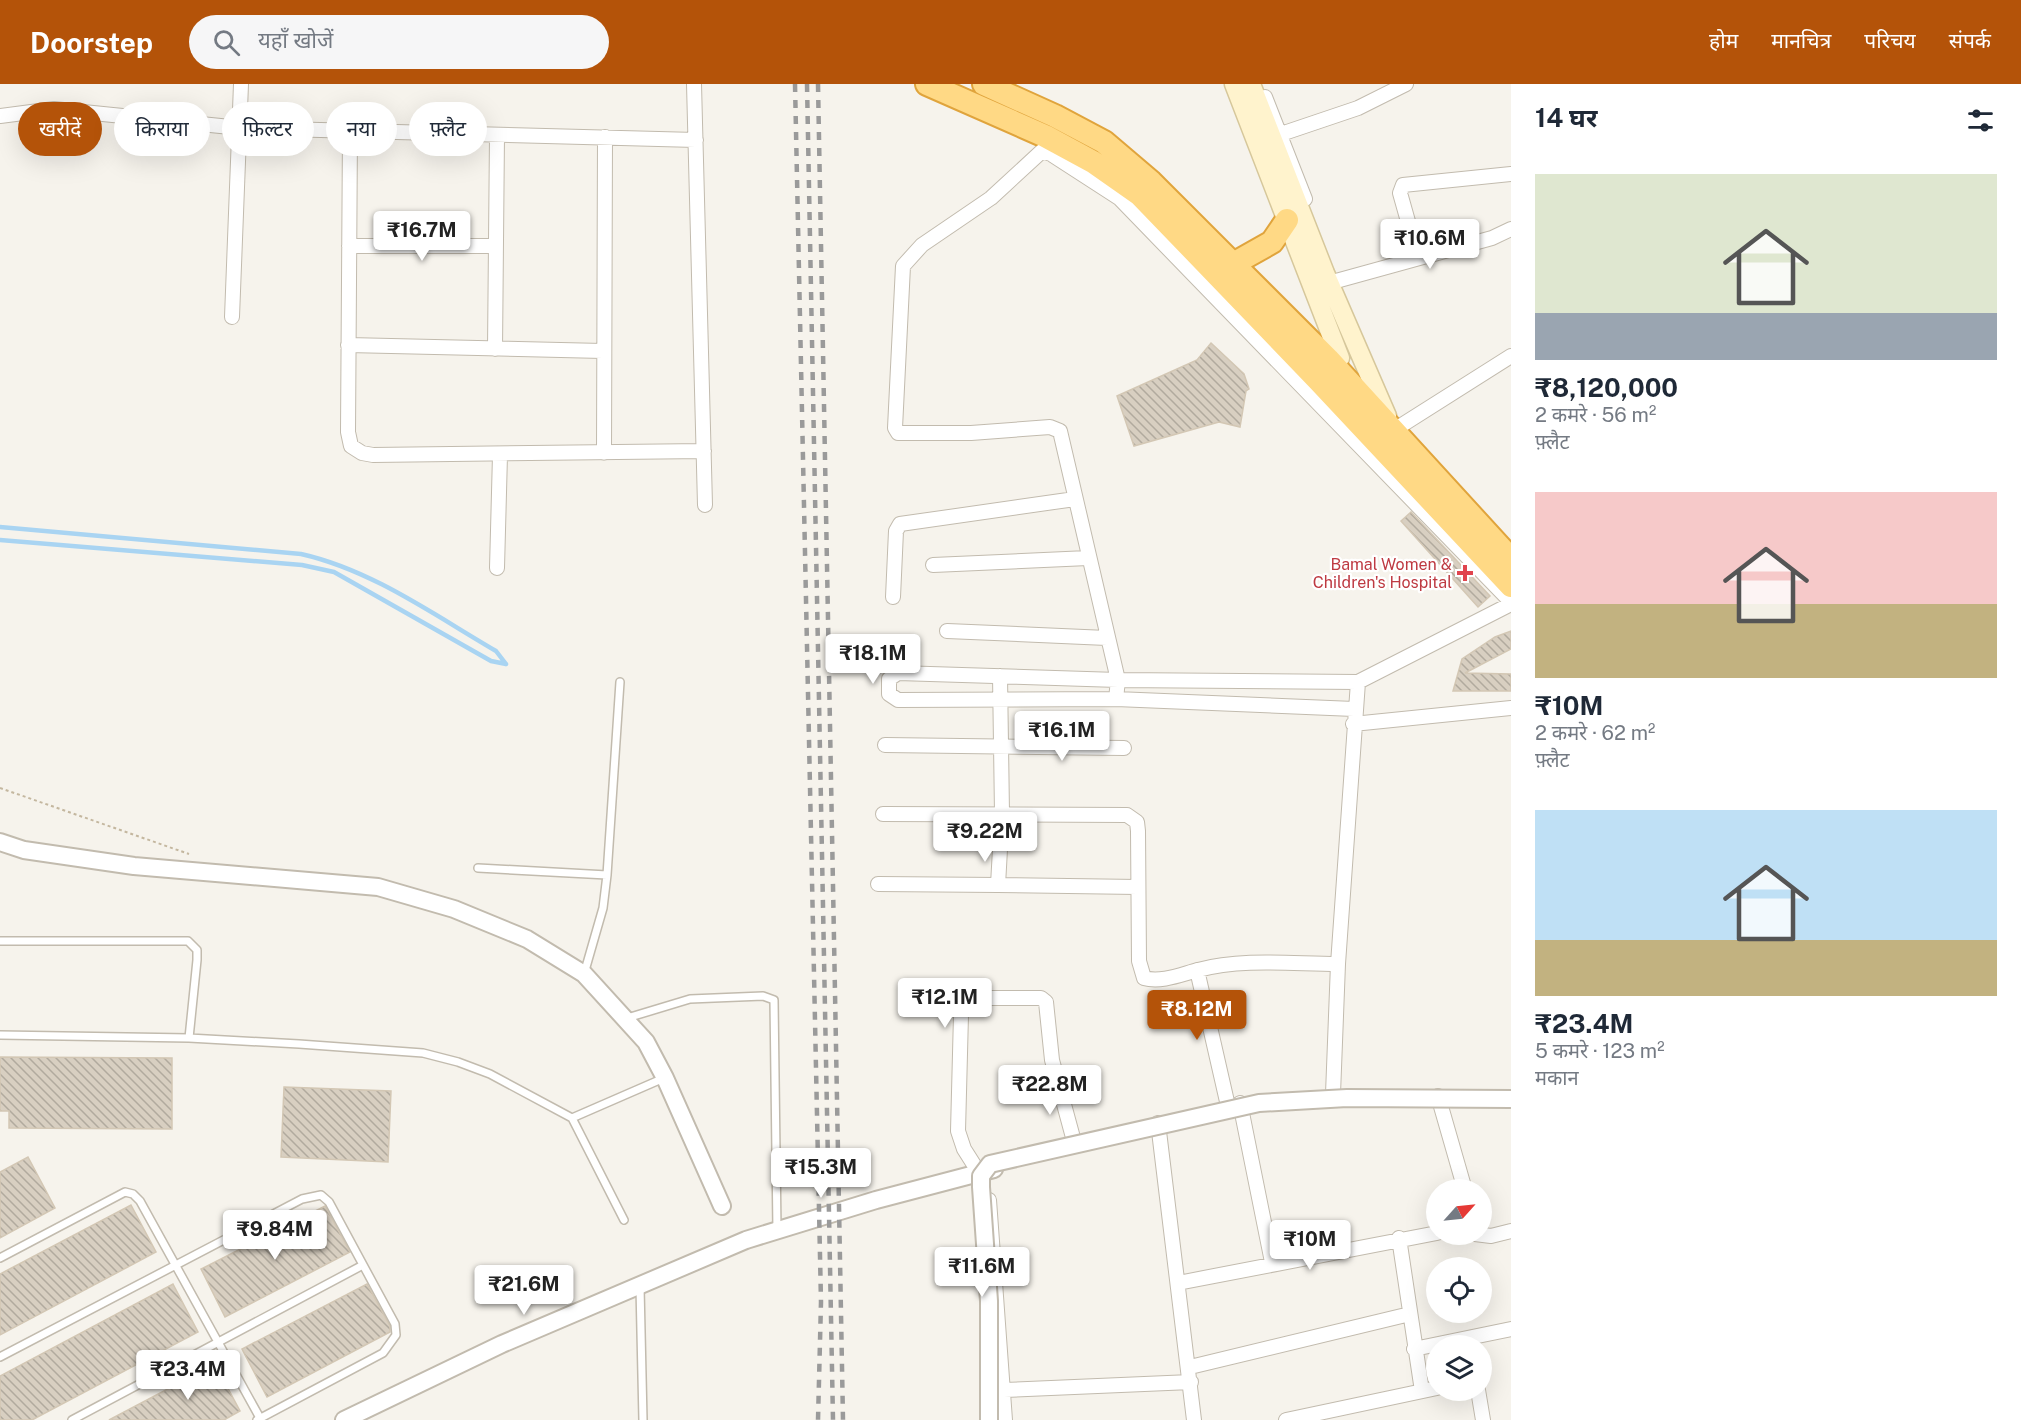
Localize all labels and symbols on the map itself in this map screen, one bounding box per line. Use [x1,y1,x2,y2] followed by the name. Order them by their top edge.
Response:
[373,211,471,262] pin: ₹16.7M
[1381,219,1479,270] pin: ₹10.6M
[1313,555,1452,592] place label: Bamal Women & Children's Hospital
[1456,564,1474,582] marker: Bamal Women & Children's Hospital
[824,634,922,685] pin: ₹18.1M
[1013,711,1111,762] pin: ₹16.1M
[936,812,1034,863] pin: ₹9.22M
[896,978,994,1029] pin: ₹12.1M
[1148,990,1246,1041] pin: ₹8.12M
[1001,1065,1099,1116] pin: ₹22.8M
[772,1148,870,1199] pin: ₹15.3M
[1426,1179,1492,1245] north arrow
[226,1210,324,1261] pin: ₹9.84M
[1274,1220,1346,1271] pin: ₹10M
[933,1247,1031,1298] pin: ₹11.6M
[475,1265,573,1316] pin: ₹21.6M
[139,1350,237,1401] pin: ₹23.4M

